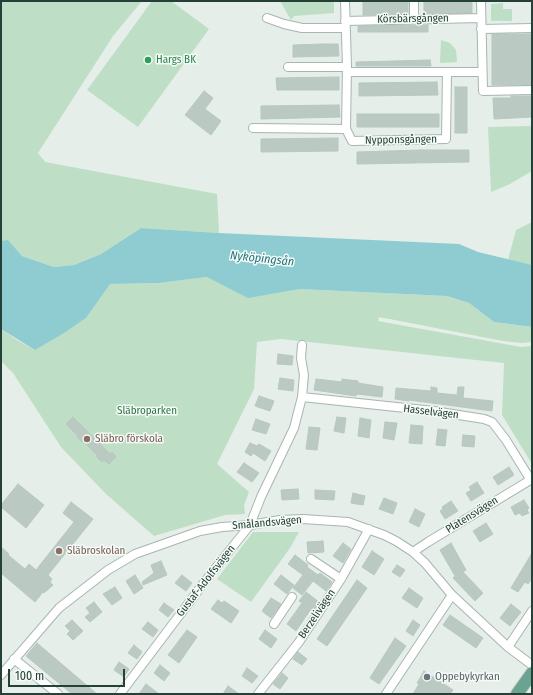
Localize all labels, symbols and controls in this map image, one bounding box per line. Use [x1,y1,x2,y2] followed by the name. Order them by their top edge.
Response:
[377,12,449,26] street label: Körsbärsgången
[156,53,196,67] place label: Hargs BK
[143,55,153,65] marker: Hargs BK
[365,133,437,147] street label: Nypponsgången
[229,248,295,270] water label: Nyköpingsån
[403,402,459,422] street label: Hasselvägen
[117,404,177,418] park label: Släbroparken
[95,432,163,446] place label: Släbro förskola
[82,434,92,444] marker: Släbro förskola
[443,494,501,536] street label: Platensvägen
[232,513,302,533] street label: Smålandsvägen
[174,543,238,619] street label: Gustaf-Adolfsvägen
[67,544,125,558] place label: Släbroskolan
[54,546,64,556] marker: Släbroskolan
[296,587,338,641] street label: Berzelivägen
[10,661,127,687] scale bar
[15,669,44,683] text: 100 m
[435,670,500,684] place label: Oppebykyrkan
[422,672,432,682] marker: Oppebykyrkan

